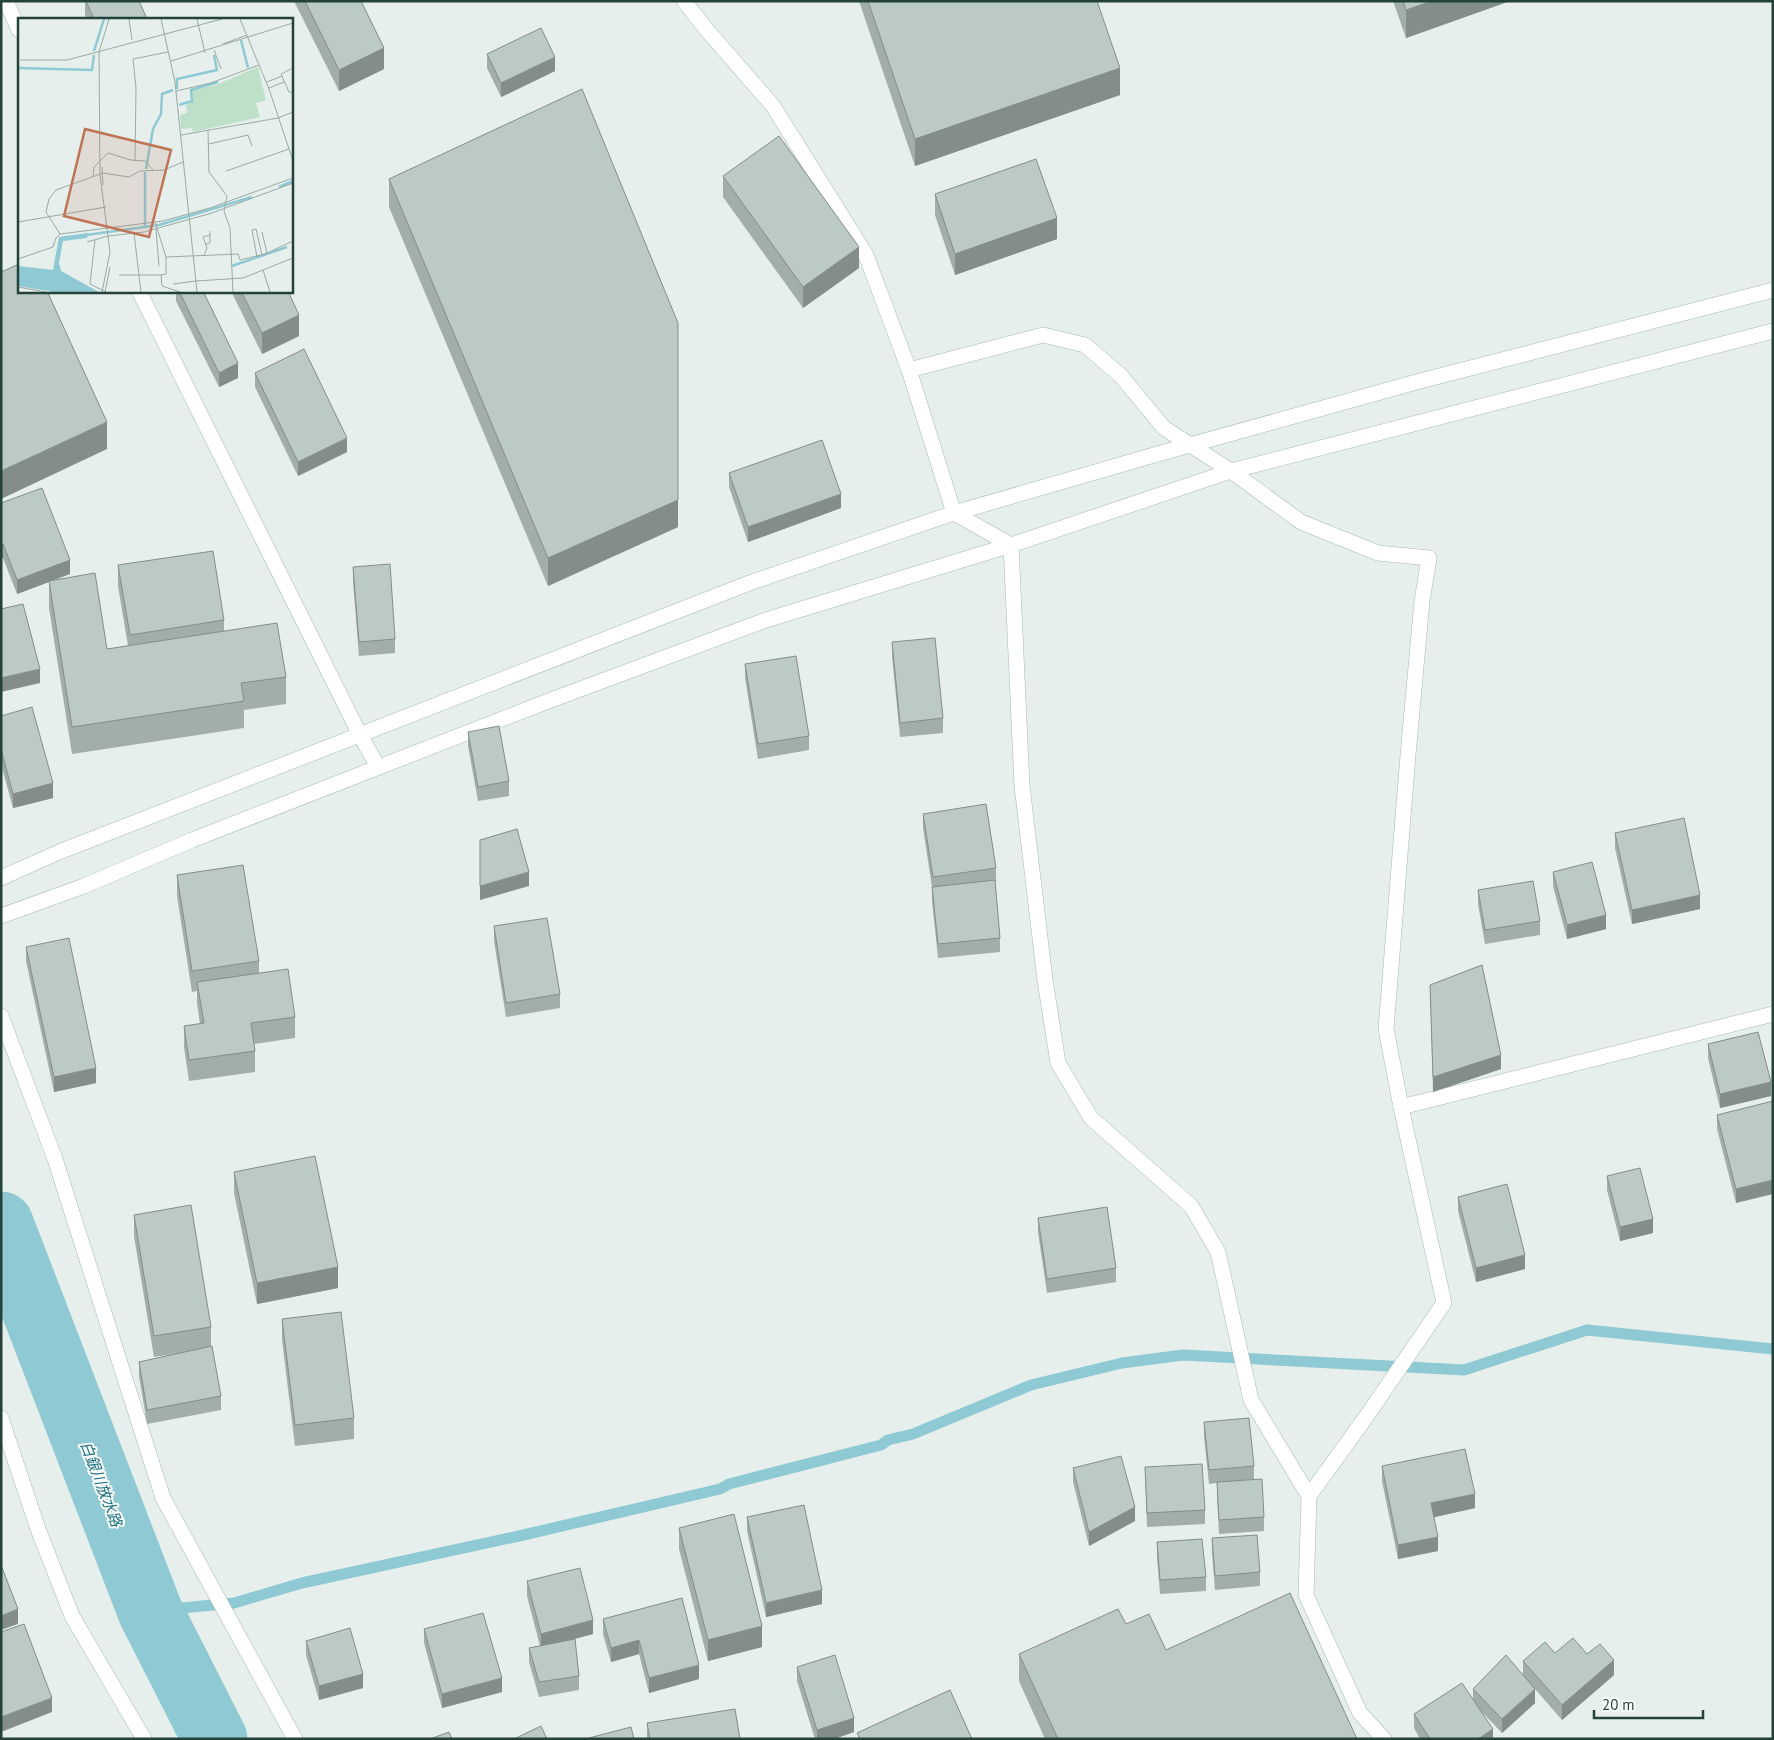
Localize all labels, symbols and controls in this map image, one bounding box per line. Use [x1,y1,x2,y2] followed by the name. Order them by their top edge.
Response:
[18,18,292,292] inset map
[76,1438,127,1531] water label: 白銀川放水路
[1594,1688,1703,1720] scale bar
[1602,1695,1635,1714] text: 20 m

